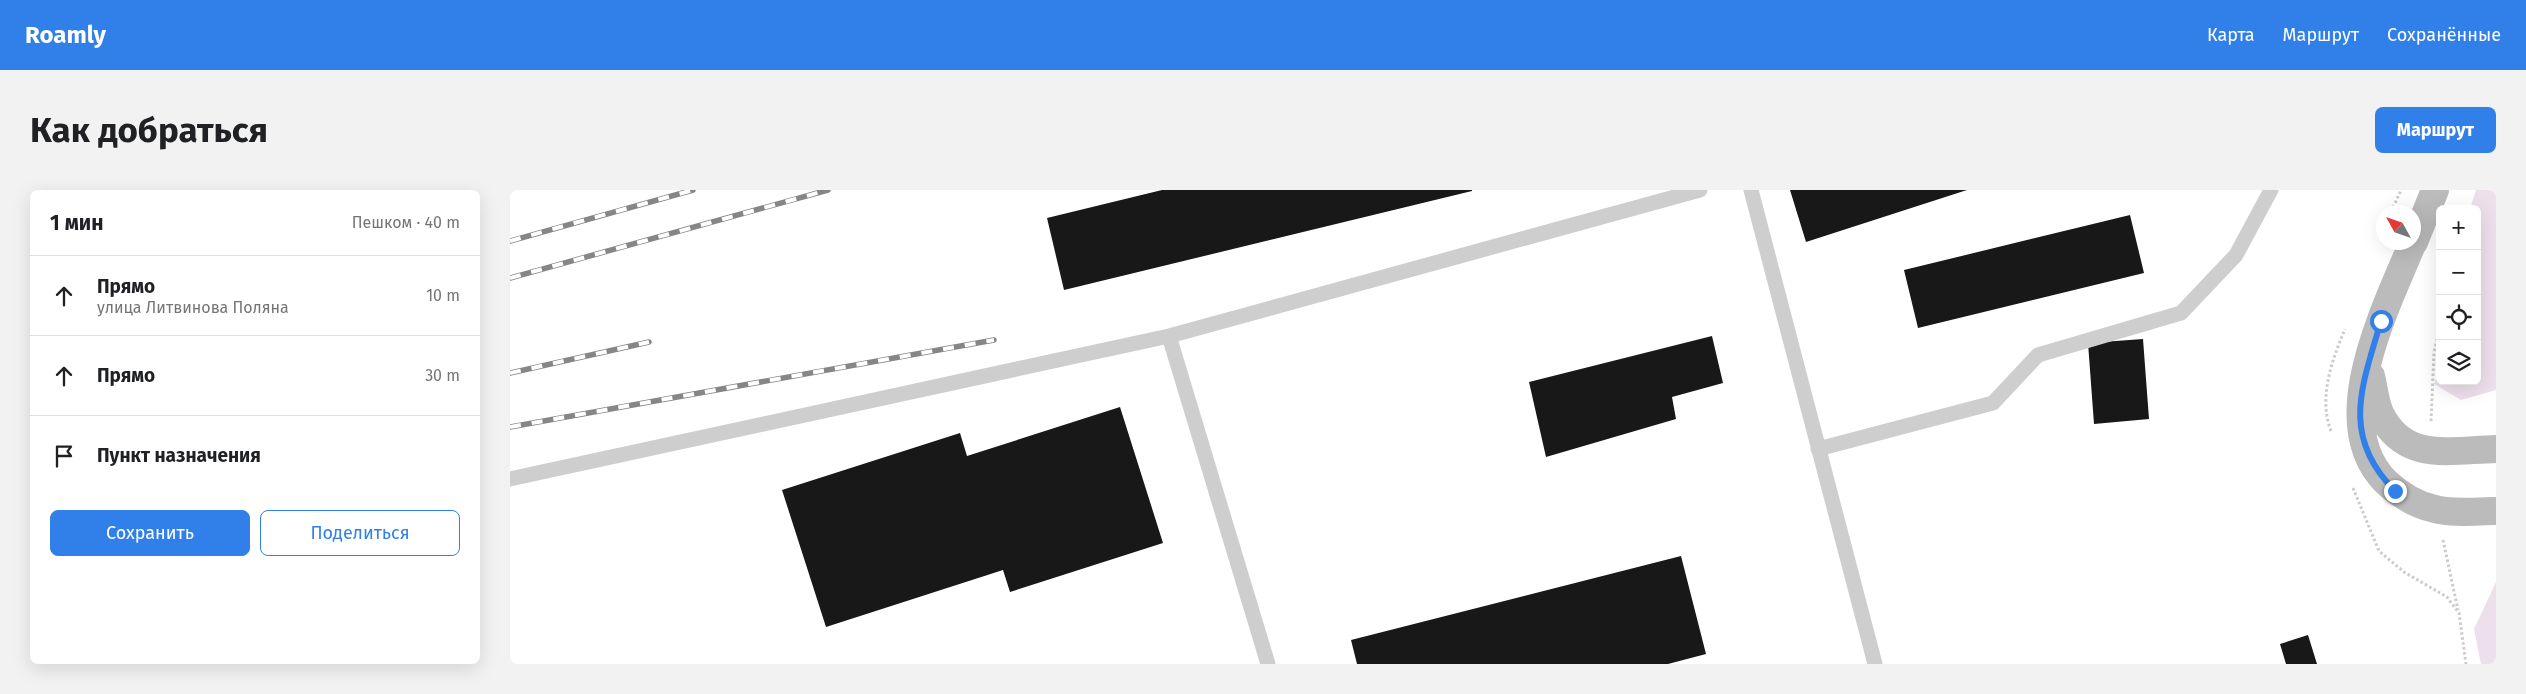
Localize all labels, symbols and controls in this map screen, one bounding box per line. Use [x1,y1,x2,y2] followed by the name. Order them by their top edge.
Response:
[25,21,106,49] text: Roamly
[2207,24,2255,46] text: Карта
[2283,24,2359,46] text: Маршрут
[2387,24,2501,46] text: Сохранённые
[2375,107,2496,153] button: Маршрут
[30,109,268,151] text: Как добраться
[2376,205,2421,250] north arrow
[2436,205,2481,385] map controls
[2436,205,2481,250] button: +
[50,210,104,236] text: 1 мин
[352,213,460,232] text: Пешком · 40 m
[2436,250,2481,295] button: −
[97,275,155,298] text: Прямо
[50,282,78,310] icon: ahead
[426,286,460,305] text: 10 m
[2436,295,2481,340] button: locate
[97,298,289,317] text: улица Литвинова Поляна
[2370,310,2393,333] route start
[2436,340,2481,385] button: layers
[50,362,78,390] icon: ahead
[97,364,155,387] text: Прямо
[425,366,460,385] text: 30 m
[50,442,78,470] icon: arrive
[97,444,261,467] text: Пункт назначения
[2384,480,2407,503] route end
[50,510,250,556] button: Сохранить
[260,510,460,556] button: Поделиться

